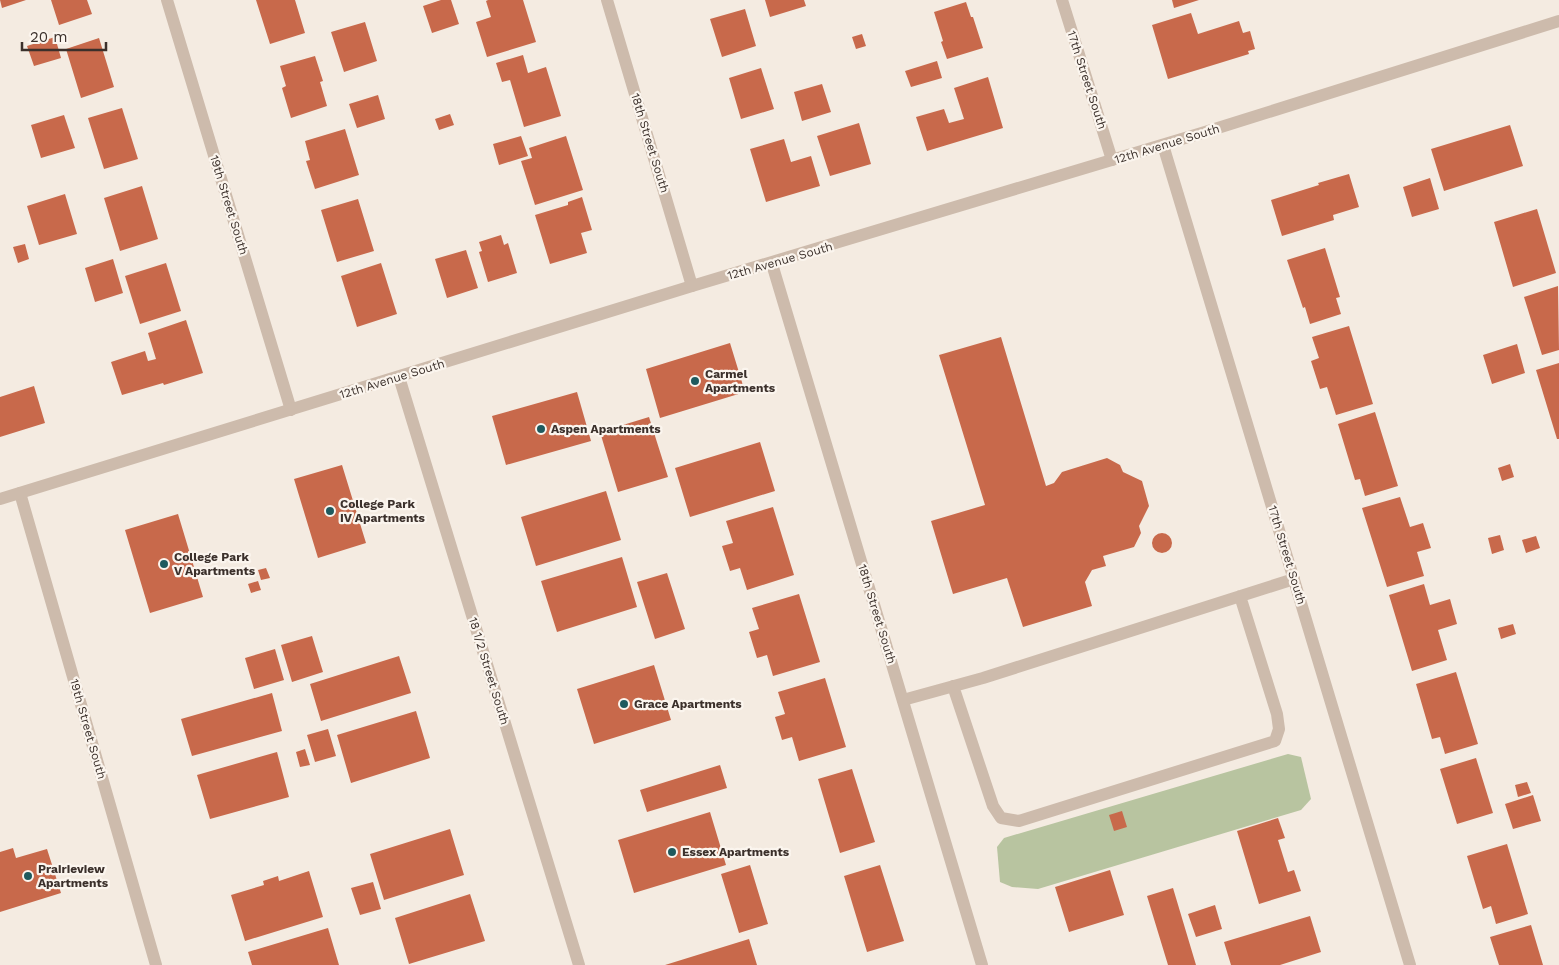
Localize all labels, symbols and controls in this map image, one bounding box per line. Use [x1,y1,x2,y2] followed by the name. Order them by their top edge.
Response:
[22,20,106,52] scale bar
[30,28,68,46] text: 20 m
[1064,29,1110,131] street label: 17th Street South
[628,91,672,195] street label: 18th Street South
[1113,121,1221,167] street label: 12th Avenue South
[207,153,251,257] street label: 19th Street South
[726,239,834,283] street label: 12th Avenue South
[338,356,446,402] street label: 12th Avenue South
[705,367,776,395] place label: Carmel Apartments
[689,375,701,387] marker: Carmel Apartments
[551,422,661,436] place label: Aspen Apartments
[535,423,547,435] marker: Aspen Apartments
[340,497,426,525] place label: College Park IV Apartments
[1265,504,1309,606] street label: 17th Street South
[324,505,336,517] marker: College Park IV Apartments
[174,550,256,578] place label: College Park V Apartments
[158,558,170,570] marker: College Park V Apartments
[855,562,899,666] street label: 18th Street South
[466,615,512,727] street label: 18 1/2 Street South
[67,677,109,781] street label: 19th Street South
[634,697,742,711] place label: Grace Apartments
[618,698,630,710] marker: Grace Apartments
[682,845,790,859] place label: Essex Apartments
[666,846,678,858] marker: Essex Apartments
[38,862,109,890] place label: Prairieview Apartments
[22,870,34,882] marker: Prairieview Apartments

